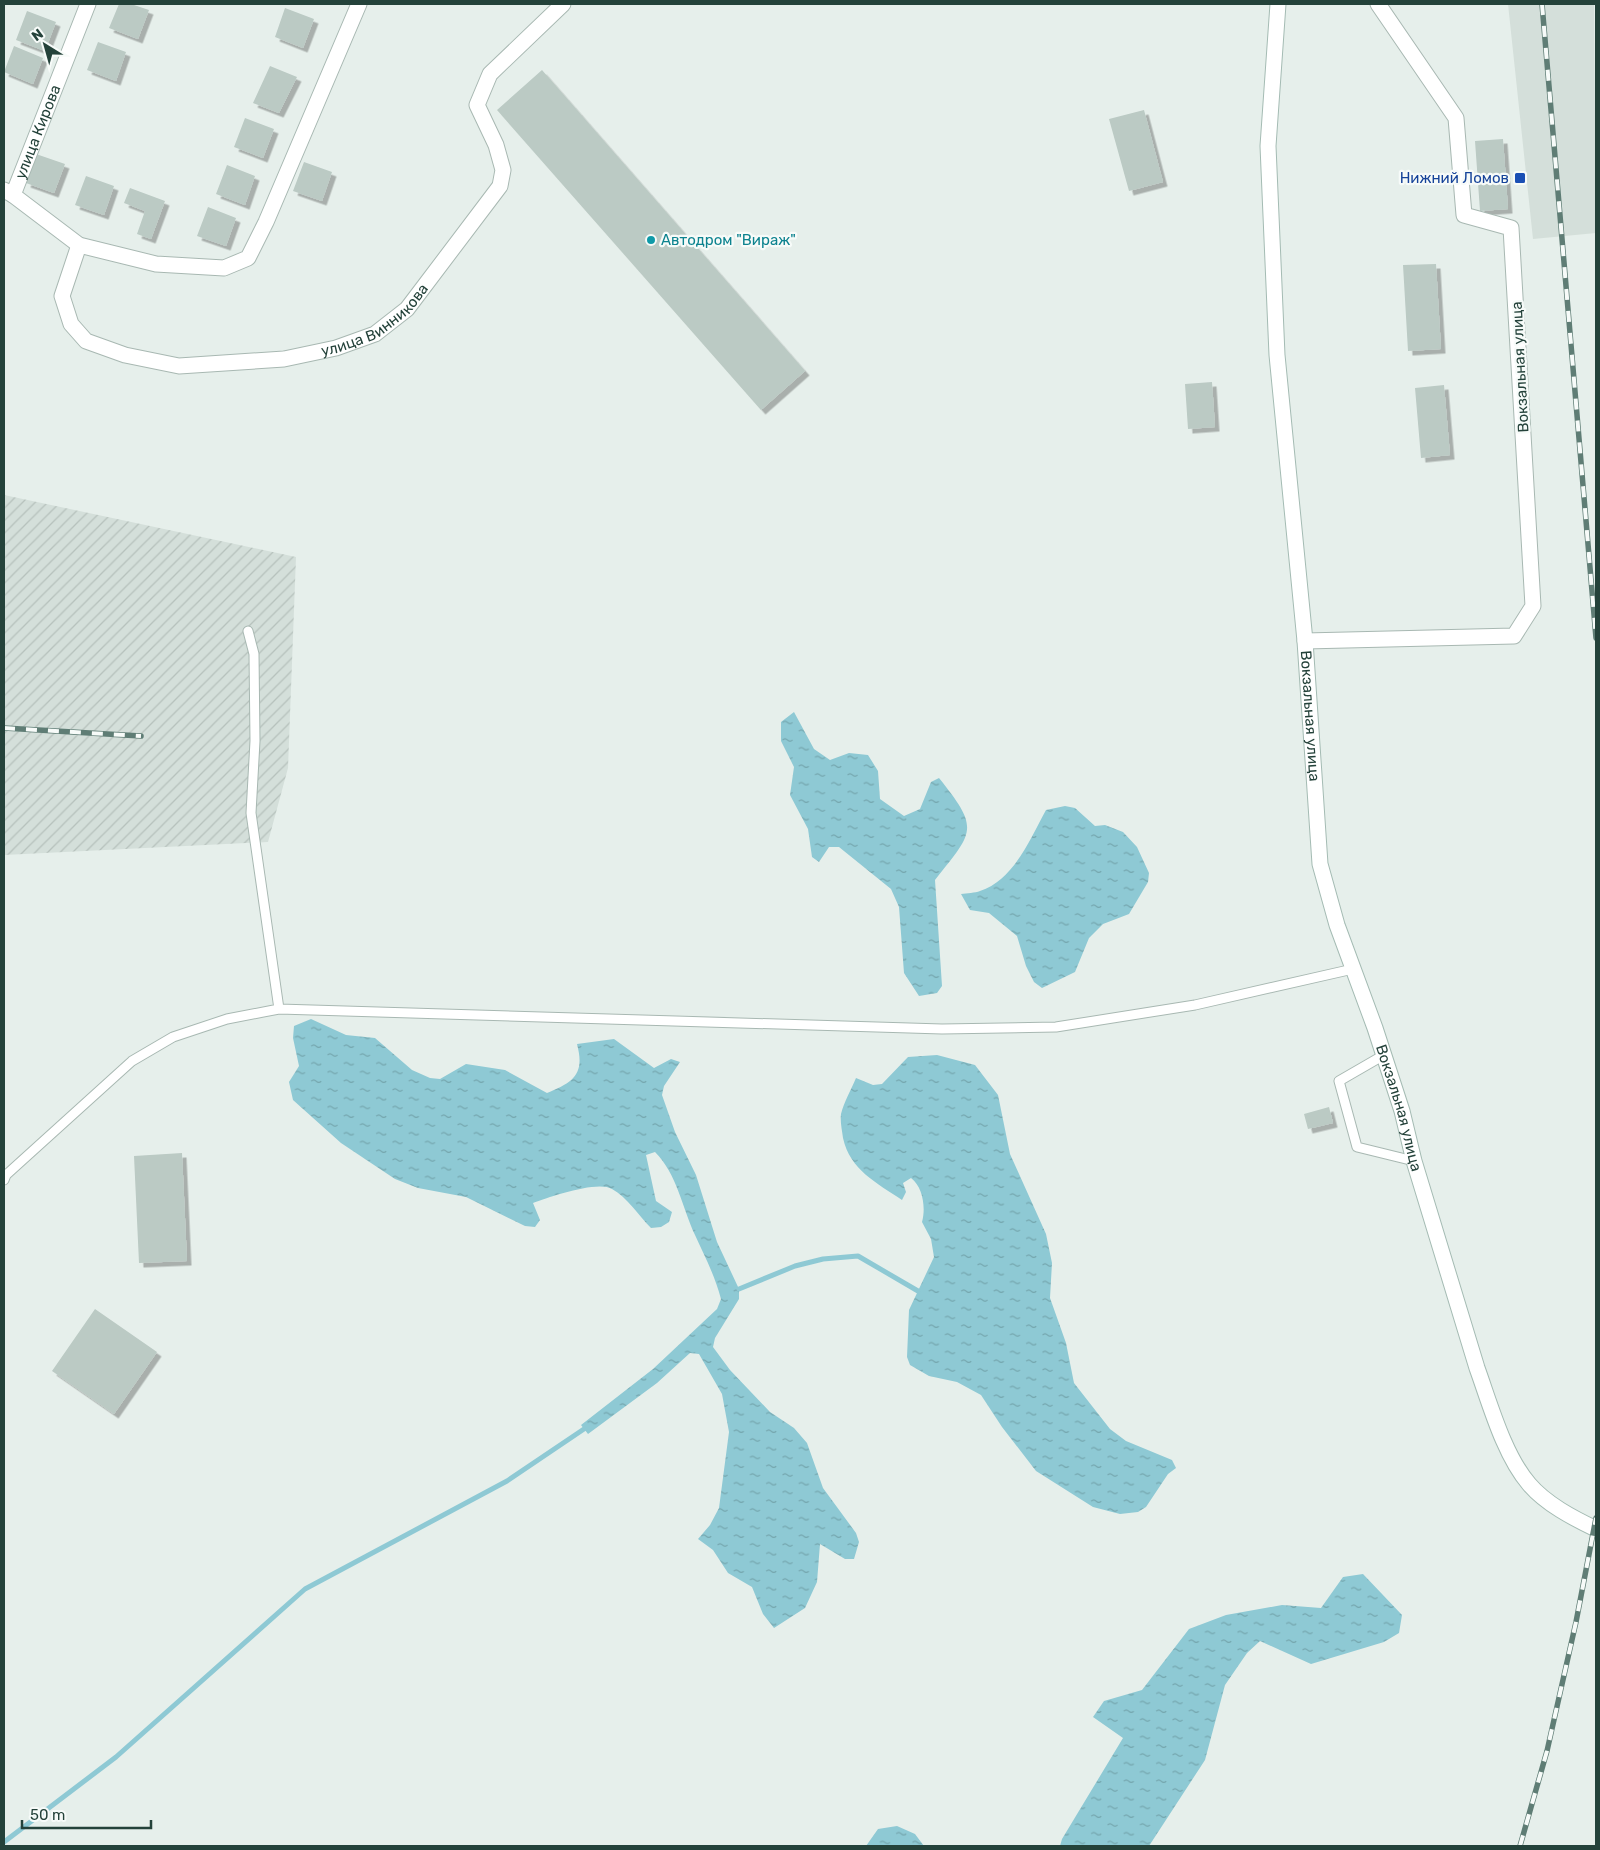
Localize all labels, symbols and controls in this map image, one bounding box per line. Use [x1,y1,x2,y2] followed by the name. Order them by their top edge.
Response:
[20,20,70,70] north arrow
[28,25,47,45] text: N
[11,82,64,182] street label: улица Кирова
[1400,169,1509,187] place label: Нижний Ломов
[1513,171,1527,185] marker: Нижний Ломов
[661,231,796,249] place label: Автодром "Вираж"
[645,234,657,246] marker: Автодром "Вираж"
[319,280,432,360] street label: улица Винникова
[1508,301,1532,433] street label: Вокзальная улица
[1297,650,1323,782] street label: Вокзальная улица
[1372,1042,1426,1174] street label: Вокзальная улица
[22,1798,151,1830] scale bar
[30,1806,65,1824] text: 50 m

